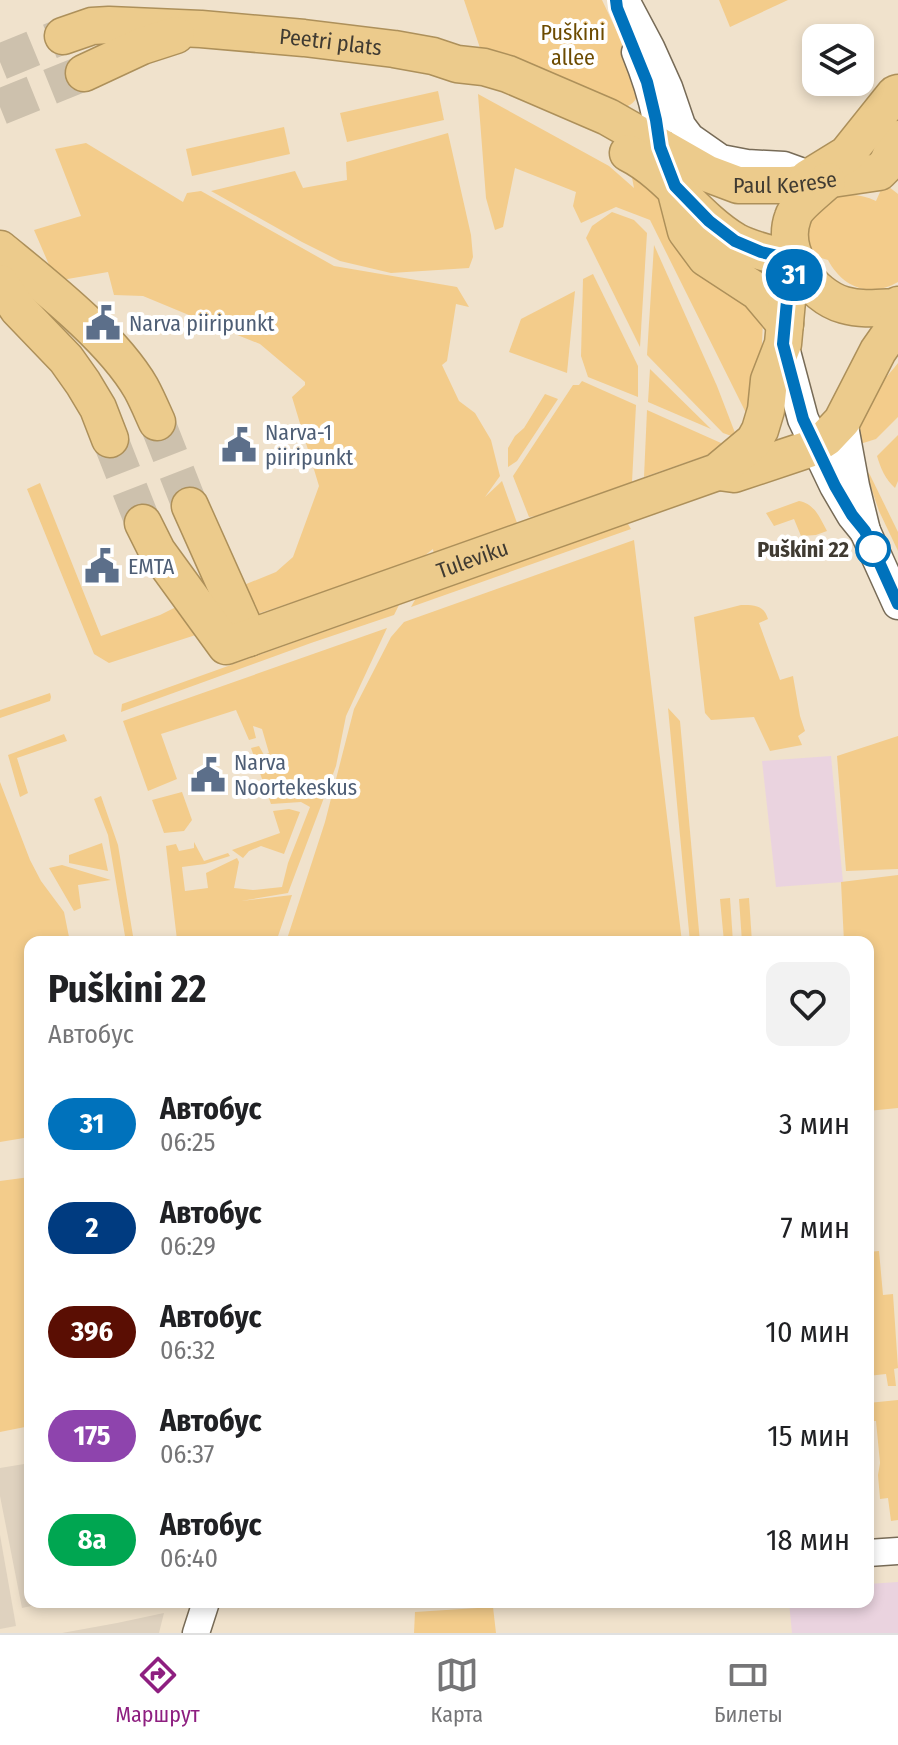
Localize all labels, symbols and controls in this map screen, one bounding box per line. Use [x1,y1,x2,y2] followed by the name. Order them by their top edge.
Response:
[541,19,605,71] park label: Puškini allee
[278,22,383,61] street label: Peetri plats
[802,24,874,96] map controls
[802,24,874,96] button: layers
[733,165,839,199] street label: Paul Kerese
[758,249,830,301] line badge: 31
[782,258,806,291] text: 31
[84,304,122,342] public building icon: Narva piiripunkt
[129,310,275,337] place label: Narva piiripunkt
[265,419,354,471] place label: Narva-1 piiripunkt
[220,426,258,464] public building icon: Narva-1 piiripunkt
[856,532,890,566] marker: Puškini 22
[433,534,512,584] street label: Tuleviku
[757,536,849,563] place label: Puškini 22
[83,547,121,585] public building icon: EMTA
[128,553,175,580] place label: EMTA
[234,749,357,801] place label: Narva Noortekeskus
[189,756,227,794] public building icon: Narva Noortekeskus
[766,962,850,1046] button: heart
[48,966,206,1012] text: Puškini 22
[48,1019,134,1050] text: Автобус
[160,1091,262,1127] text: Автобус
[779,1106,850,1142] text: 3 мин
[80,1107,104,1140] text: 31
[160,1127,215,1158] text: 06:25
[160,1195,262,1231] text: Автобус
[780,1210,850,1246] text: 7 мин
[86,1211,98,1244] text: 2
[160,1231,216,1262] text: 06:29
[160,1299,262,1335] text: Автобус
[765,1314,850,1350] text: 10 мин
[71,1315,113,1348] text: 396
[160,1335,215,1366] text: 06:32
[160,1403,262,1439] text: Автобус
[767,1418,850,1454] text: 15 мин
[73,1419,111,1452] text: 175
[160,1439,214,1470] text: 06:37
[160,1507,262,1543] text: Автобус
[766,1522,850,1558] text: 18 мин
[78,1523,106,1556] text: 8a
[160,1543,218,1574] text: 06:40
[115,1653,200,1728] tab: Маршрут
[431,1653,483,1728] tab: Карта
[714,1653,783,1728] tab: Билеты

